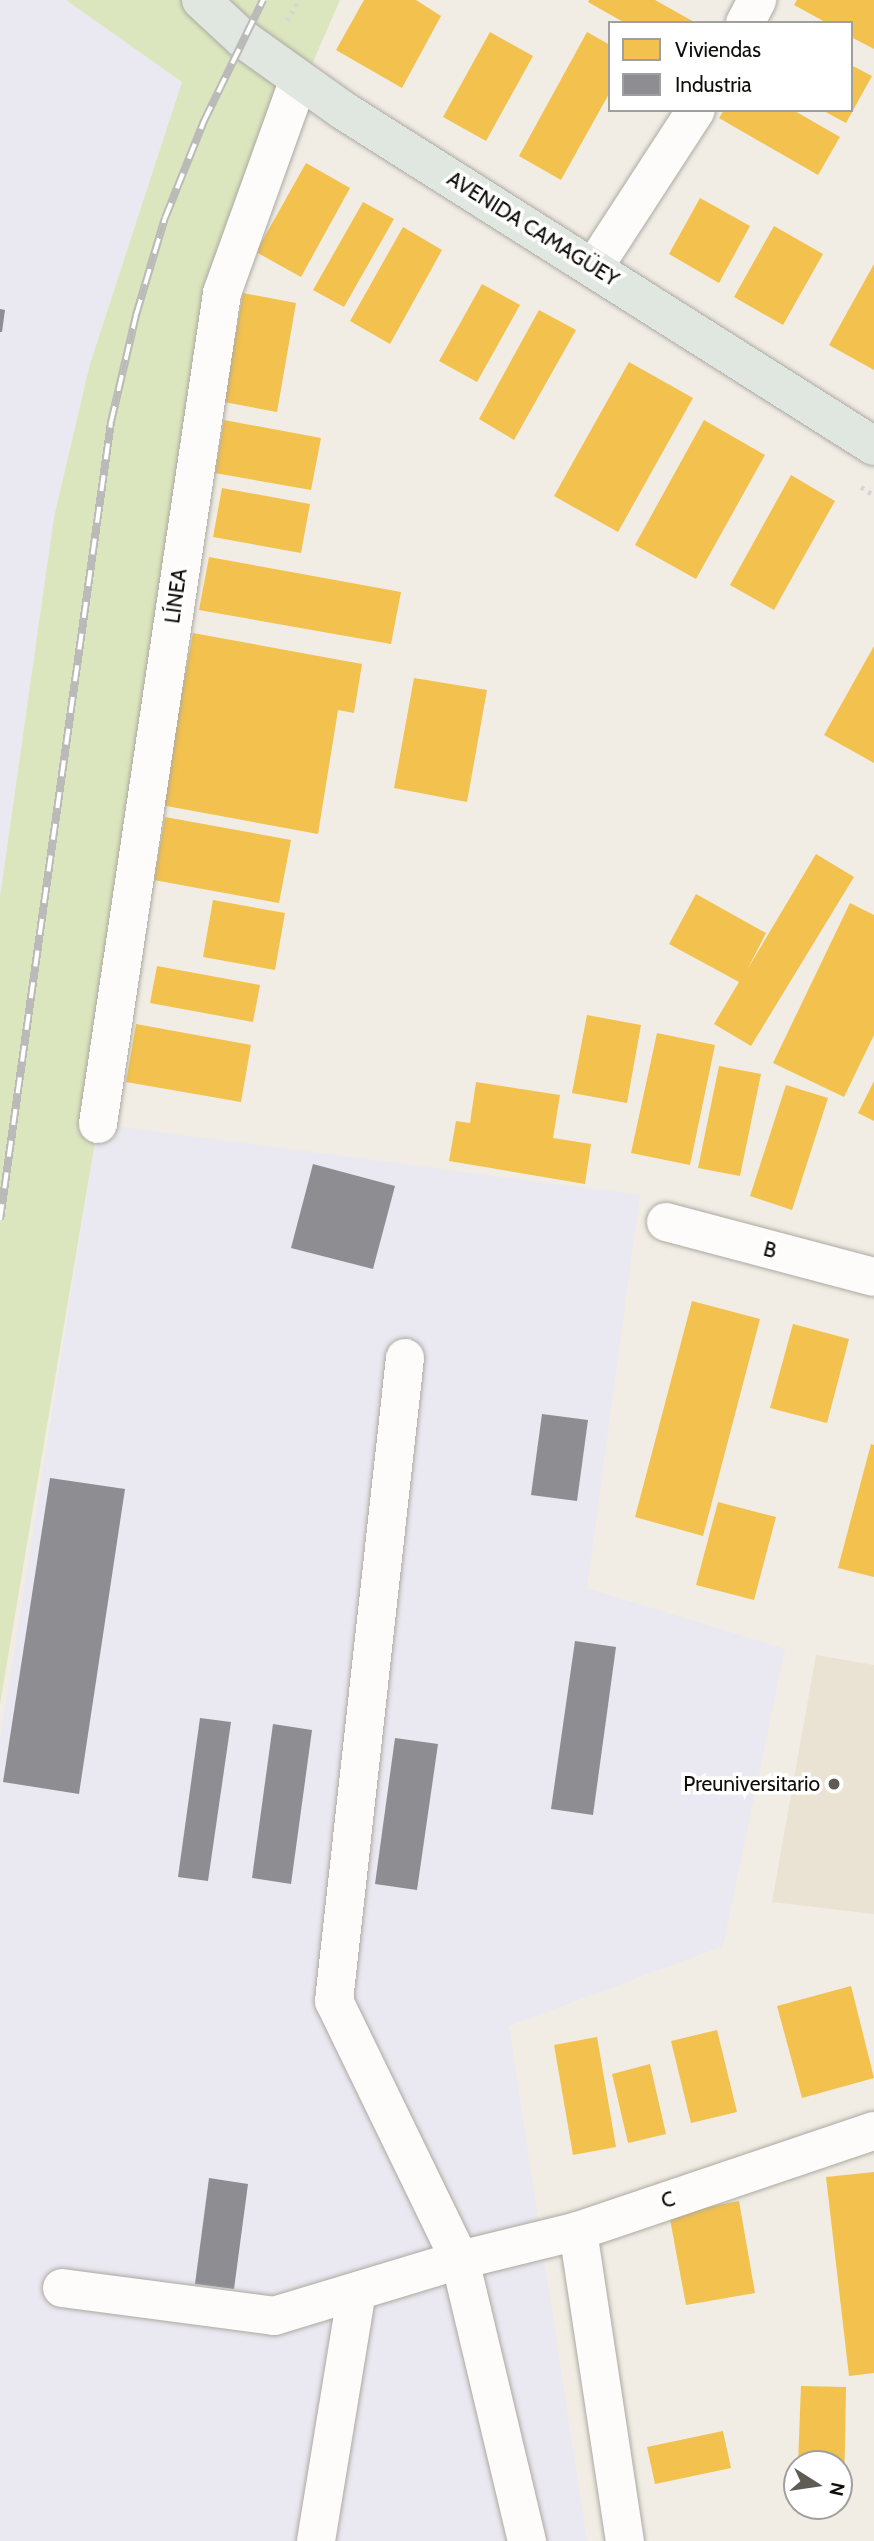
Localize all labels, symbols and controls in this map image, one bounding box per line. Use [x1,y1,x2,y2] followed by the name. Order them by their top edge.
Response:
[608,21,853,112] legend
[675,37,761,62] text: Viviendas
[675,72,752,97] text: Industria
[443,166,623,292] street label: AVENIDA CAMAGÜEY
[160,567,192,625] street label: LÍNEA
[761,1236,779,1264] street label: B
[683,1771,820,1797] place label: Preuniversitario
[826,1776,842,1792] marker: Preuniversitario
[658,2186,678,2214] street label: C
[783,2450,853,2520] north arrow
[824,2480,850,2498] text: N

